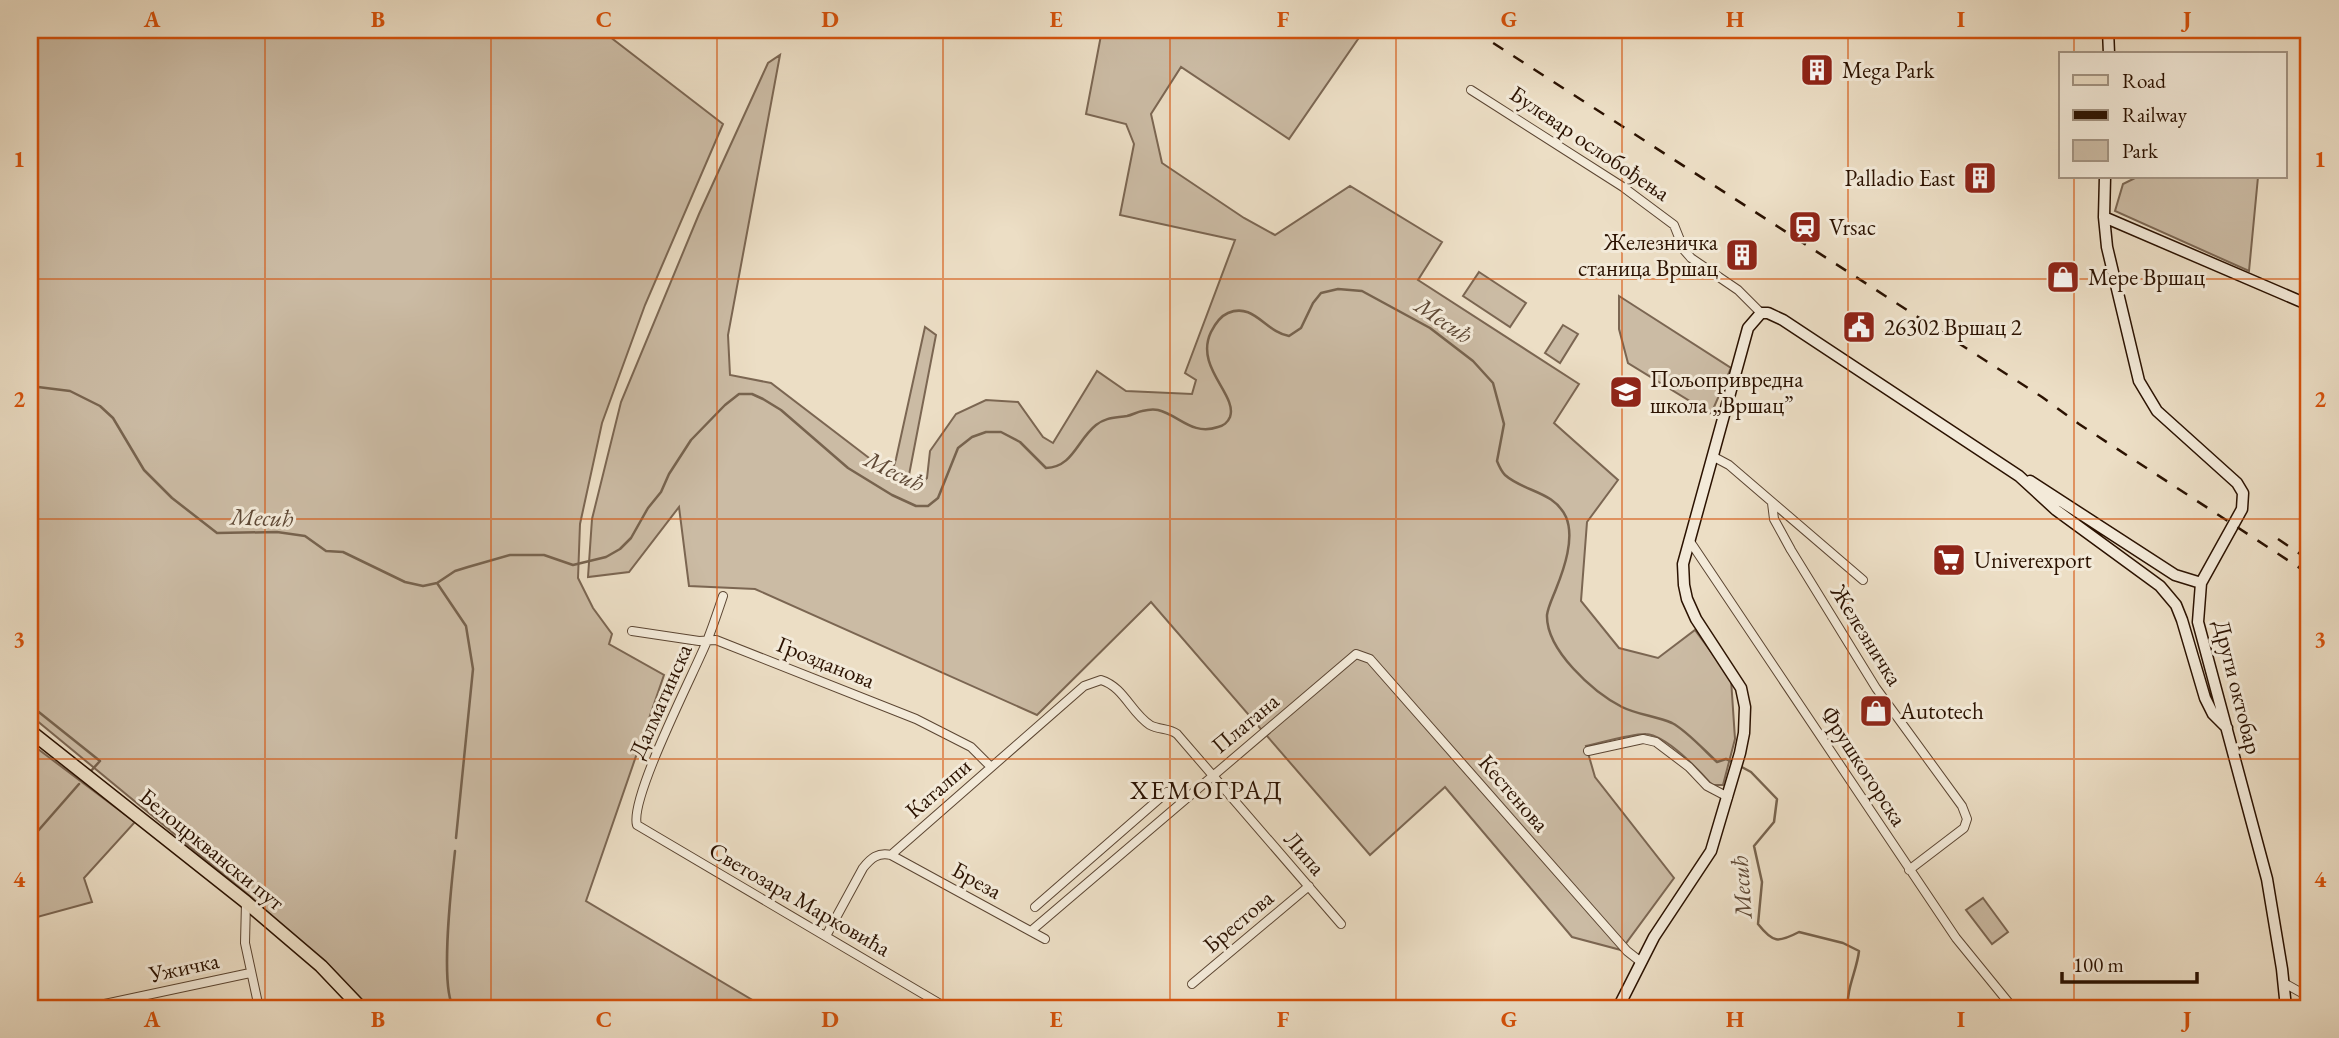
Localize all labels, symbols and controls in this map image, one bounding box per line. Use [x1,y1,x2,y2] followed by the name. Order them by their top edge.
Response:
[143,4,161,34] text: A
[371,4,385,34] text: B
[596,4,612,34] text: C
[821,4,839,34] text: D
[1049,4,1063,34] text: E
[1277,4,1290,34] text: F
[1501,4,1517,34] text: G
[1726,4,1744,34] text: H
[1957,4,1965,34] text: I
[2181,4,2192,34] text: J
[1798,51,1836,89] building icon: Mega Park
[2059,52,2286,178] legend
[1842,55,1935,85] place label: Mega Park
[2122,67,2166,94] text: Road
[1504,78,1677,208] street label: Булевар ослобођења
[2122,101,2188,128] text: Railway
[2122,137,2159,164] text: Park
[13,144,25,174] text: 1
[2314,144,2326,174] text: 1
[1961,159,1999,197] building icon: Palladio East
[1845,163,1956,193] place label: Palladio East
[1786,208,1824,246] station icon: Vrsac
[1829,212,1876,242] place label: Vrsac
[1578,227,1719,283] place label: Железничка станица Вршац
[1723,236,1761,274] building icon: Железничка станица Вршац
[2044,258,2082,296] shop icon: Мере Вршац
[2088,262,2205,292] place label: Мере Вршац
[1408,288,1479,351] water label: Месић
[1840,308,1878,346] public building icon: 26302 Вршац 2
[1884,312,2022,342] place label: 26302 Вршац 2
[1650,364,1804,420] place label: Пољопривредна школа „Вршац”
[1607,373,1645,411] school or university icon: Пољопривредна школа „Вршац”
[13,384,25,414] text: 2
[2314,384,2326,414] text: 2
[858,442,930,499] water label: Месић
[228,500,294,534] water label: Месић
[1930,541,1968,579] supermarket icon: Univerexport
[1974,545,2092,575] place label: Univerexport
[1823,578,1910,692] street label: Железничка
[2207,617,2269,757] street label: Други октобар
[13,624,25,654] text: 3
[2314,624,2326,654] text: 3
[773,629,880,695] street label: Грозданова
[621,638,699,763] street label: Далматинска
[1205,686,1286,760] street label: Платана
[1857,692,1895,730] shop icon: Autotech
[1899,696,1984,726] place label: Autotech
[1814,700,1914,832] street label: Фрушкогорска
[1472,748,1557,839] street label: Кестенова
[899,751,977,825] street label: Каталпи
[1129,773,1284,807] district label: ХЕМОГРАД
[133,781,291,917] street label: Белоцрквански пут
[1278,825,1333,882] street label: Липа
[704,835,897,964] street label: Светозара Марковића
[947,854,1008,906] street label: Бреза
[1723,854,1759,921] water label: Месић
[13,864,26,894] text: 4
[2314,864,2327,894] text: 4
[1196,882,1280,959] street label: Брестова
[2062,940,2197,984] scale bar
[145,945,223,989] street label: Ужичка
[2073,951,2124,978] text: 100 m
[143,1004,161,1034] text: A
[371,1004,385,1034] text: B
[596,1004,612,1034] text: C
[821,1004,839,1034] text: D
[1049,1004,1063,1034] text: E
[1277,1004,1290,1034] text: F
[1501,1004,1517,1034] text: G
[1726,1004,1744,1034] text: H
[1957,1004,1965,1034] text: I
[2181,1004,2192,1034] text: J

